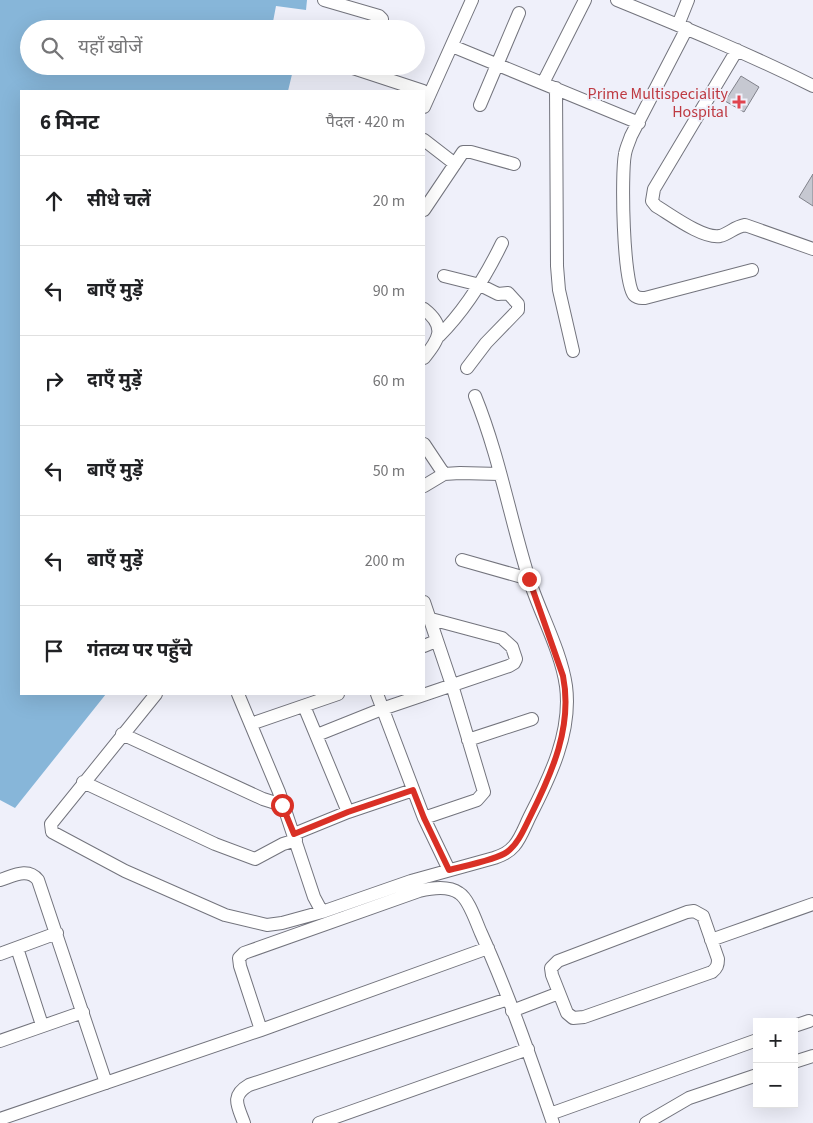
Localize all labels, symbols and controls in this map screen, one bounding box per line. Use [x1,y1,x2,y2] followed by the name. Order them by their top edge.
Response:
[20,20,425,75] search box
[38,34,66,62] icon: search
[78,34,142,61] text: यहाँ खोजें
[588,83,729,123] place label: Prime Multispeciality Hospital
[732,95,746,109] marker: Prime Multispeciality Hospital
[40,107,99,137] text: 6 मिनट
[326,111,405,133] text: पैदल · 420 m
[40,187,68,215] icon: ahead
[87,187,151,214] text: सीधे चलें
[373,190,405,212] text: 20 m
[40,277,68,305] icon: left
[87,277,143,304] text: बाएँ मुड़ें
[373,280,405,302] text: 90 m
[40,367,68,395] icon: right
[87,367,142,394] text: दाएँ मुड़ें
[373,370,405,392] text: 60 m
[40,457,68,485] icon: left
[87,457,143,484] text: बाएँ मुड़ें
[373,460,405,482] text: 50 m
[40,547,68,575] icon: left
[87,547,143,574] text: बाएँ मुड़ें
[365,550,405,572] text: 200 m
[518,568,541,591] route end
[40,637,68,665] icon: arrive
[87,637,192,664] text: गंतव्य पर पहुँचे
[271,794,294,817] route start
[753,1018,798,1108] map controls
[753,1018,798,1063] button: +
[753,1063,798,1108] button: −

